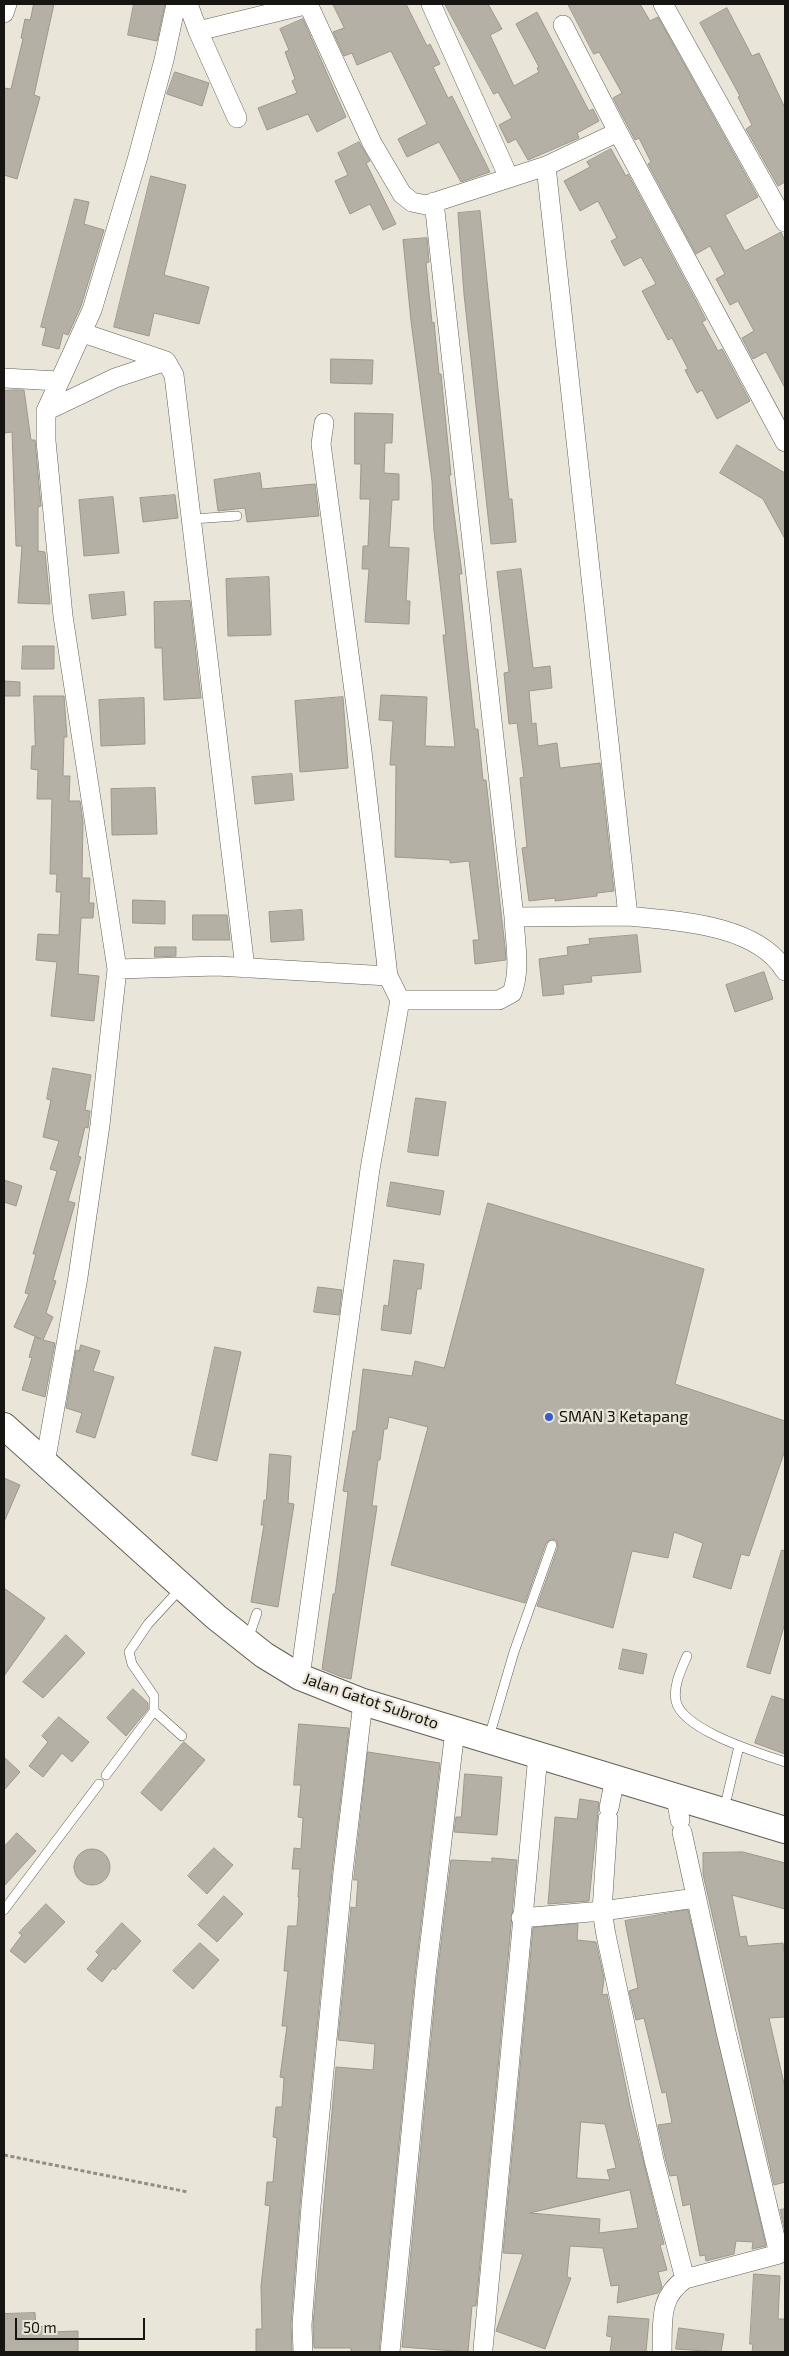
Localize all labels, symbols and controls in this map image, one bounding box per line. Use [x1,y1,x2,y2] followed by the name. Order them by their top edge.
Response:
[559,1407,688,1427] place label: SMAN 3 Ketapang
[543,1411,555,1423] marker: SMAN 3 Ketapang
[301,1669,441,1733] street label: Jalan Gatot Subroto
[18,2308,148,2340] scale bar
[23,2318,57,2336] text: 50 m

